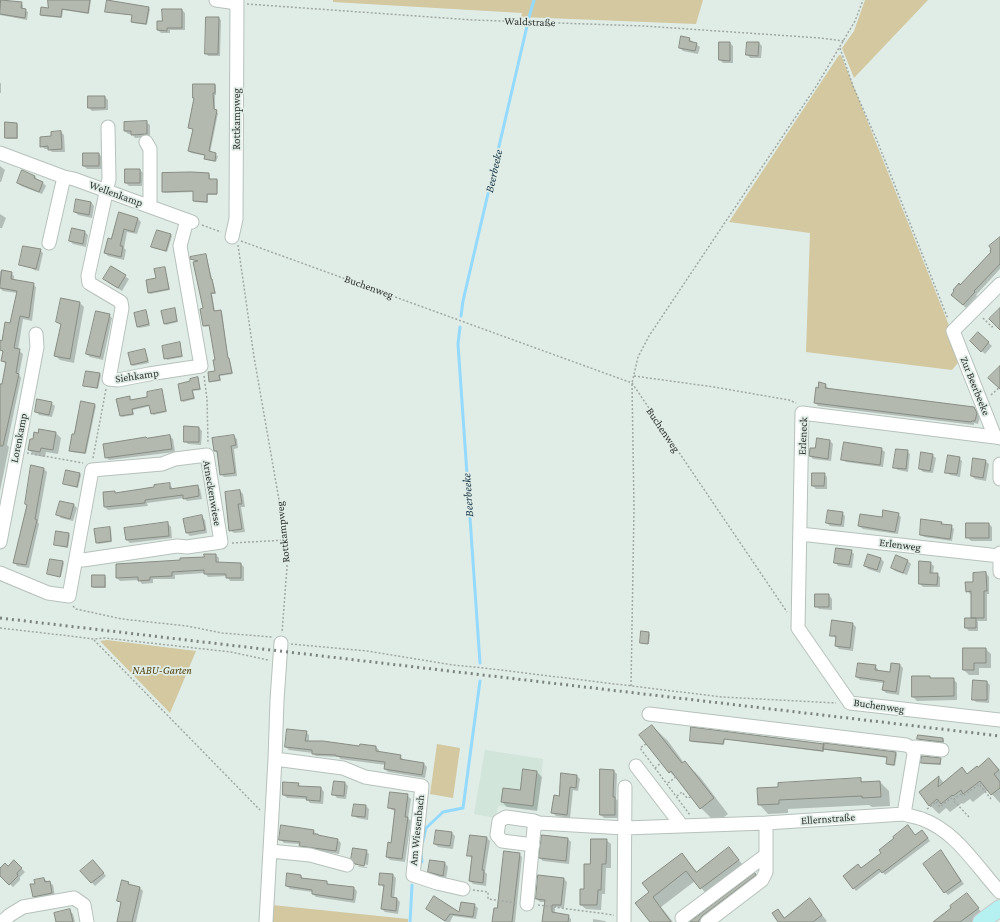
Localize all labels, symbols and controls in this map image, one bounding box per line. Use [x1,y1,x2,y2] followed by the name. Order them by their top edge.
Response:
[504,15,556,29] street label: Waldstraße
[230,88,244,150] street label: Rottkampweg
[482,148,506,194] water label: Beerbeeke
[87,178,145,210] street label: Wellenkamp
[343,272,395,302] street label: Buchenweg
[957,355,993,417] street label: Zur Beerbeeke
[114,366,160,386] street label: Siehkamp
[643,405,683,455] street label: Buchenweg
[8,412,30,464] street label: Lorenkamp
[795,417,811,455] street label: Erleneck
[200,459,224,527] street label: Arneckenwiese
[459,473,477,517] water label: Beerbeeke
[273,501,293,563] street label: Rottkampweg
[879,536,921,554] street label: Erlenweg
[132,664,192,678] park label: NABU-Garten
[853,696,905,716] street label: Buchenweg
[407,794,427,866] street label: Am Wiesenbach
[801,811,855,827] street label: Ellernstraße

